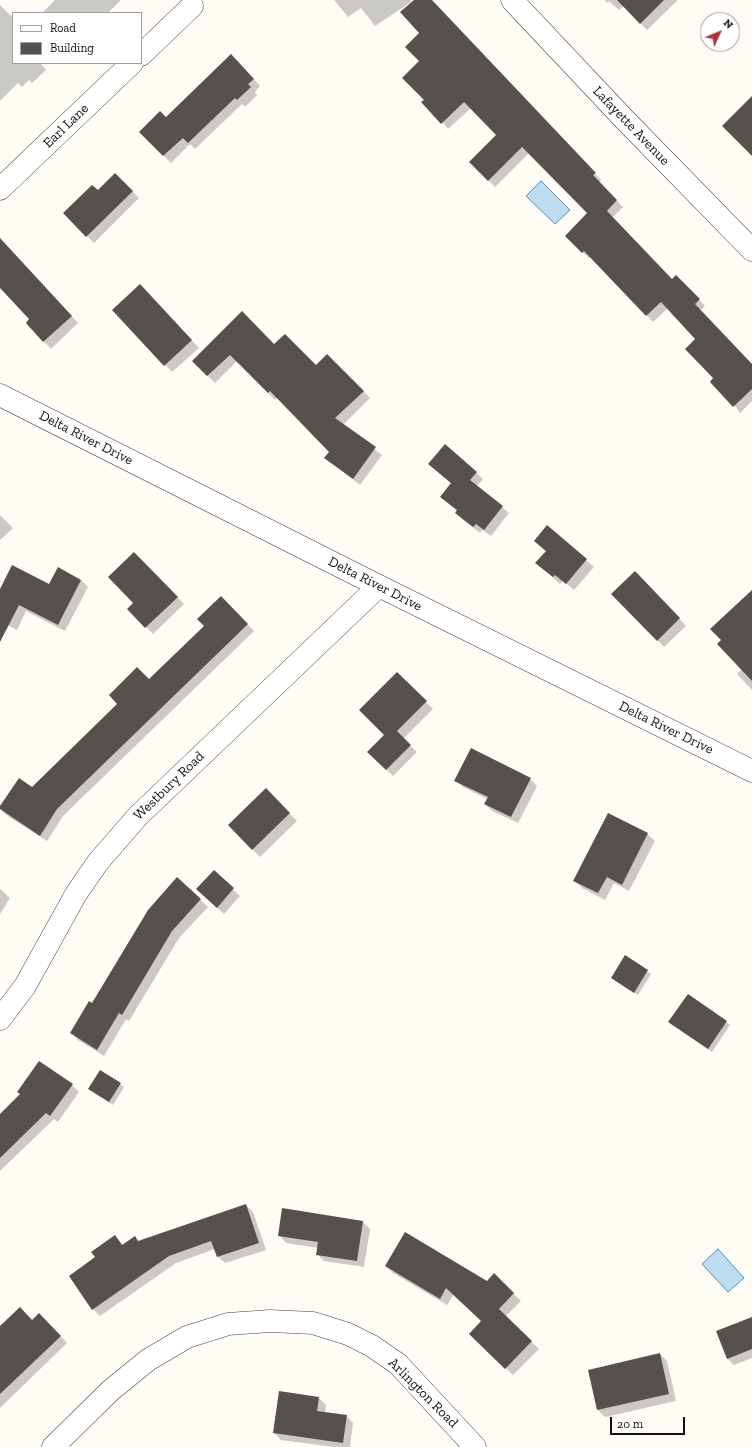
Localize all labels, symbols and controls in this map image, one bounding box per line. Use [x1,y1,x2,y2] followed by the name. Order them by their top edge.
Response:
[12,12,142,64] legend
[700,12,740,52] north arrow
[721,16,736,32] text: N
[50,21,76,35] text: Road
[50,41,94,55] text: Building
[589,83,673,169] street label: Lafayette Avenue
[40,100,92,152] street label: Earl Lane
[36,407,136,469] street label: Delta River Drive
[325,553,425,615] street label: Delta River Drive
[616,698,716,758] street label: Delta River Drive
[130,748,208,824] street label: Westbury Road
[385,1355,461,1431] street label: Arlington Road
[612,1409,687,1435] scale bar
[617,1417,643,1431] text: 20 m

